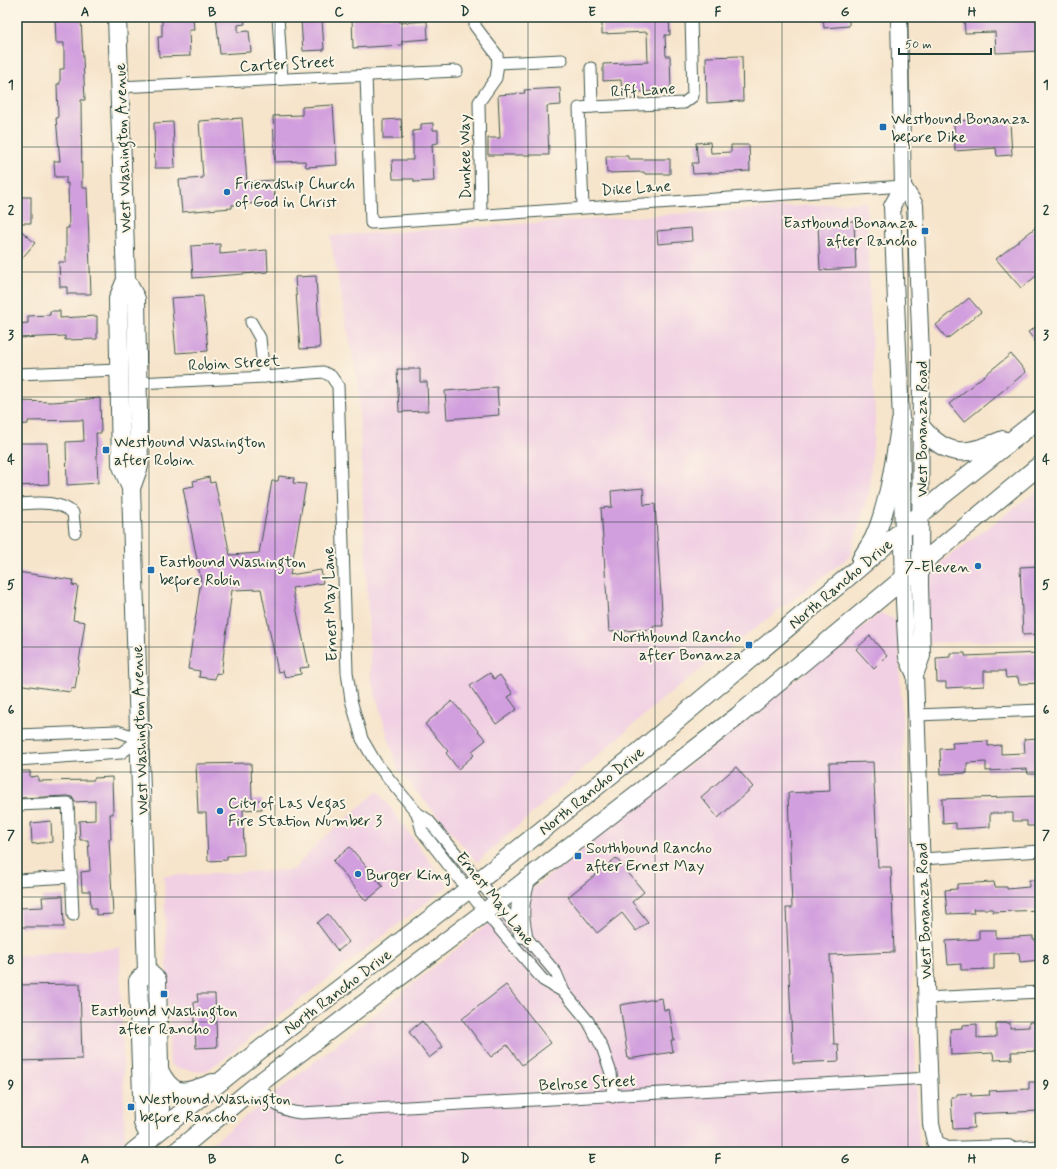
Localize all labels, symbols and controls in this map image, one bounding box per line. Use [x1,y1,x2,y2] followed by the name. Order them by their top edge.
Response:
[81,4,89,21] text: A
[208,4,217,21] text: B
[334,4,344,21] text: C
[461,4,470,21] text: D
[588,4,596,21] text: E
[715,4,722,21] text: F
[841,4,850,21] text: G
[968,4,977,21] text: H
[899,30,991,56] scale bar
[905,37,932,53] text: 50 m
[239,52,335,77] street label: Carter Street
[110,62,138,233] street label: West Washington Avenue
[8,77,14,94] text: 1
[1043,77,1049,94] text: 1
[610,78,676,103] street label: Riff Lane
[891,109,1030,150] place label: Westbound Bonanza before Dike
[454,114,477,200] street label: Dunkee Way
[878,122,888,132] marker: Westbound Bonanza before Dike
[235,174,355,213] place label: Friendship Church of God in Christ
[600,176,672,201] street label: Dike Lane
[222,187,232,197] marker: Friendship Church of God in Christ
[8,202,15,219] text: 2
[1043,202,1050,219] text: 2
[783,213,917,252] place label: Eastbound Bonanza after Rancho
[920,226,930,236] marker: Eastbound Bonanza after Rancho
[8,327,14,344] text: 3
[1043,327,1049,344] text: 3
[188,351,281,376] street label: Robin Street
[912,361,933,497] street label: West Bonanza Road
[114,432,266,471] place label: Westbound Washington after Robin
[101,445,111,455] marker: Westbound Washington after Robin
[7,452,15,469] text: 4
[1042,452,1050,469] text: 4
[784,534,898,634] street label: North Rancho Drive
[318,546,343,662] street label: Ernest May Lane
[159,552,306,593] place label: Eastbound Washington before Robin
[904,557,970,578] place label: 7-Eleven
[973,561,983,571] marker: 7-Eleven
[146,565,156,575] marker: Eastbound Washington before Robin
[7,577,15,594] text: 5
[1042,577,1050,594] text: 5
[613,627,741,666] place label: Northbound Rancho after Bonanza
[744,640,754,650] marker: Northbound Rancho after Bonanza
[127,644,155,815] street label: West Washington Avenue
[8,702,15,719] text: 6
[1043,702,1050,719] text: 6
[535,742,650,840] street label: North Rancho Drive
[228,793,382,832] place label: City of Las Vegas Fire Station Number 3
[215,806,225,816] marker: City of Las Vegas Fire Station Number 3
[7,827,15,844] text: 7
[1042,827,1050,844] text: 7
[586,838,712,877] place label: Southbound Rancho after Ernest May
[912,842,937,980] street label: West Bonanza Road
[451,848,539,951] street label: Ernest May Lane
[573,851,583,861] marker: Southbound Rancho after Ernest May
[366,865,451,887] place label: Burger King
[353,869,363,879] marker: Burger King
[279,944,397,1040] street label: North Rancho Drive
[7,952,15,969] text: 8
[1042,952,1050,969] text: 8
[159,989,169,999] marker: Eastbound Washington after Rancho
[90,1001,238,1040] place label: Eastbound Washington after Rancho
[538,1070,636,1097] street label: Belrose Street
[8,1077,15,1094] text: 9
[1043,1077,1050,1094] text: 9
[139,1089,291,1130] place label: Westbound Washington before Rancho
[126,1102,136,1112] marker: Westbound Washington before Rancho
[81,1151,89,1168] text: A
[208,1151,217,1168] text: B
[334,1151,344,1168] text: C
[461,1151,470,1168] text: D
[588,1151,596,1168] text: E
[715,1151,722,1168] text: F
[841,1151,850,1168] text: G
[968,1151,977,1168] text: H

